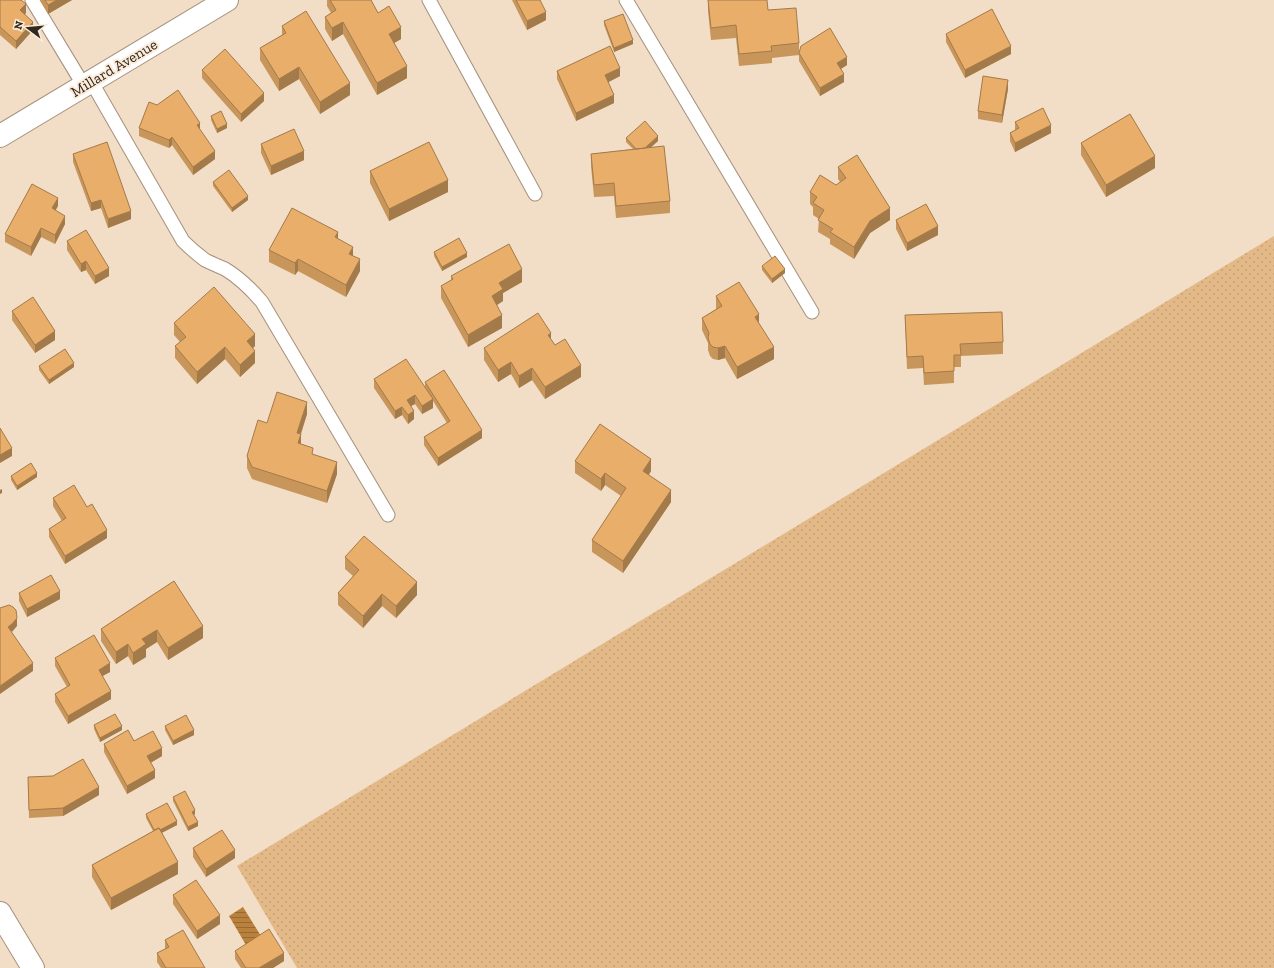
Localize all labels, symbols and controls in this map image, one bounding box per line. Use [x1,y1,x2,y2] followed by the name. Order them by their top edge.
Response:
[8,8,48,48] north arrow
[11,19,26,31] text: N
[68,35,160,101] street label: Millard Avenue

